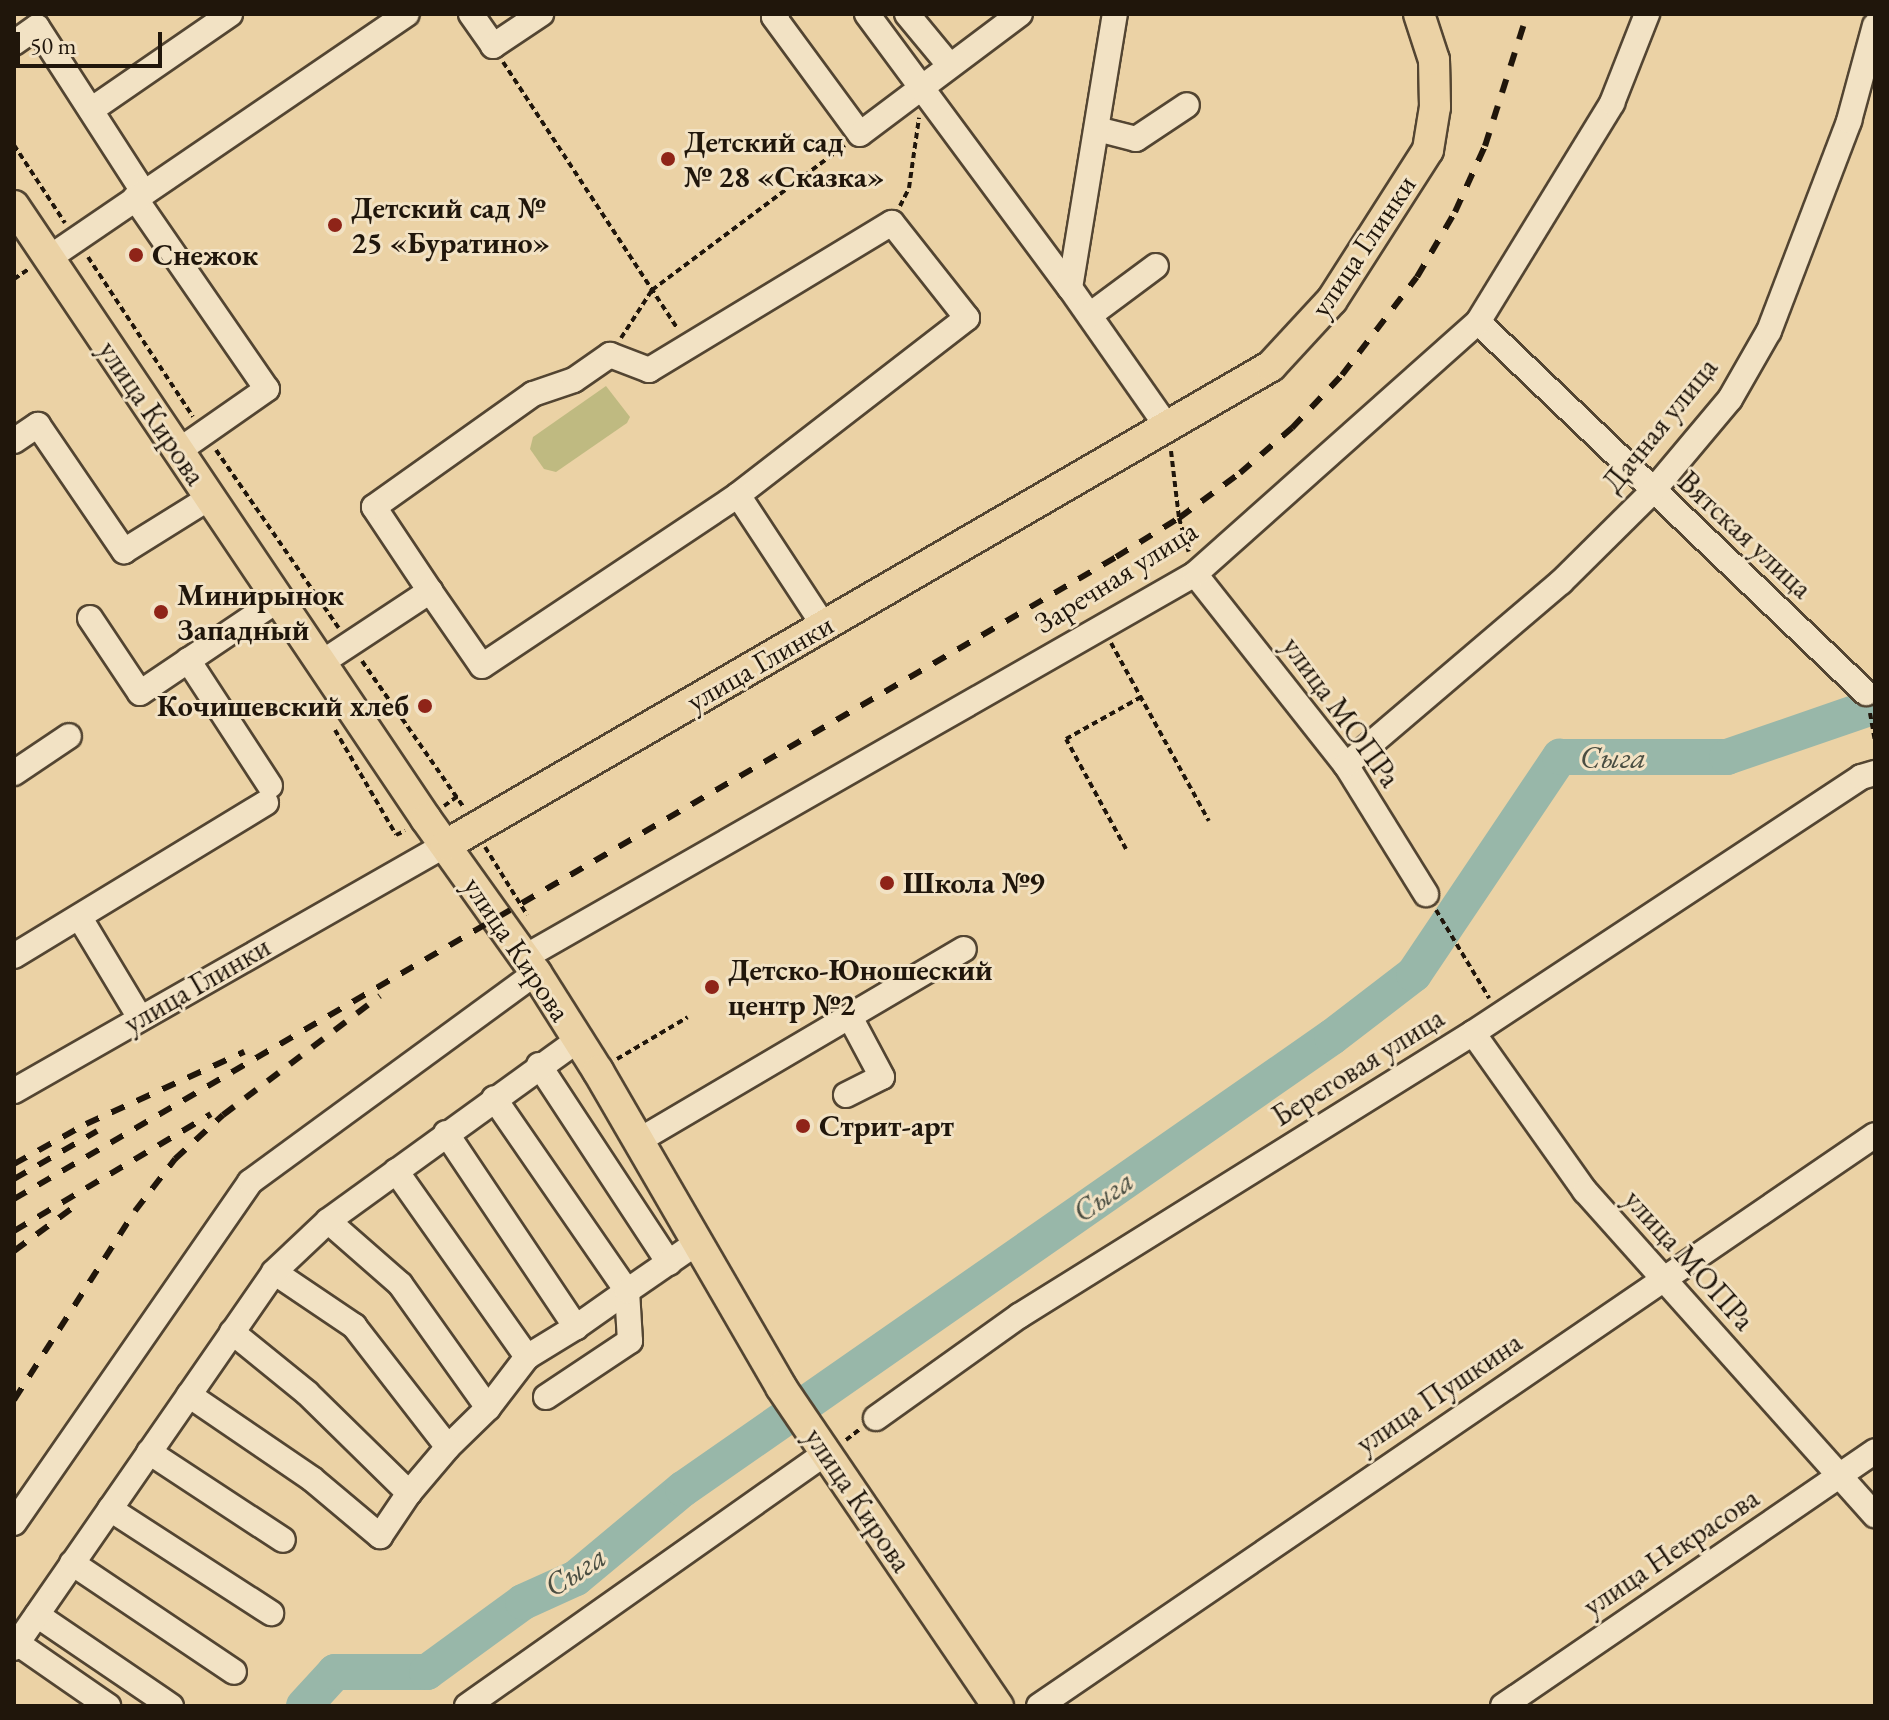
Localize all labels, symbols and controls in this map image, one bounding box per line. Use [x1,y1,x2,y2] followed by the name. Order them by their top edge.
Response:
[20,16,166,66] scale bar
[30,30,77,61] text: 50 m
[684,124,884,194] place label: Детский сад № 28 «Сказка»
[659,150,677,168] marker: Детский сад № 28 «Сказка»
[1302,168,1424,324] street label: улица Глинки
[351,190,550,260] place label: Детский сад № 25 «Буратино»
[326,216,344,234] marker: Детский сад № 25 «Буратино»
[152,237,258,273] place label: Снежок
[127,246,145,264] marker: Снежок
[90,334,214,492] street label: улица Кирова
[1595,350,1725,500] street label: Дачная улица
[1670,464,1820,606] street label: Вятская улица
[1028,513,1204,641] street label: Заречная улица
[177,577,344,648] place label: Минирынок Западный
[152,603,170,621] marker: Минирынок Западный
[680,607,840,719] street label: улица Глинки
[1274,629,1408,795] street label: улица МОПРа
[157,688,409,724] place label: Кочишевский хлеб
[416,697,434,715] marker: Кочишевский хлеб
[1580,738,1646,776] water label: Сыга
[903,865,1045,901] place label: Школа №9
[455,870,579,1028] street label: улица Кирова
[878,874,896,892] marker: Школа №9
[117,929,277,1041] street label: улица Глинки
[728,952,993,1022] place label: Детско-Юношеский центр №2
[703,978,721,996] marker: Детско-Юношеский центр №2
[1265,1000,1451,1134] street label: Береговая улица
[819,1108,954,1144] place label: Стрит-арт
[794,1117,812,1135] marker: Стрит-арт
[1065,1161,1141,1231] water label: Сыга
[1616,1182,1762,1338] street label: улица МОПРа
[1349,1324,1529,1462] street label: улица Пушкина
[796,1421,920,1579] street label: улица Кирова
[1576,1480,1766,1624] street label: улица Некрасова
[537,1537,613,1605] water label: Сыга

